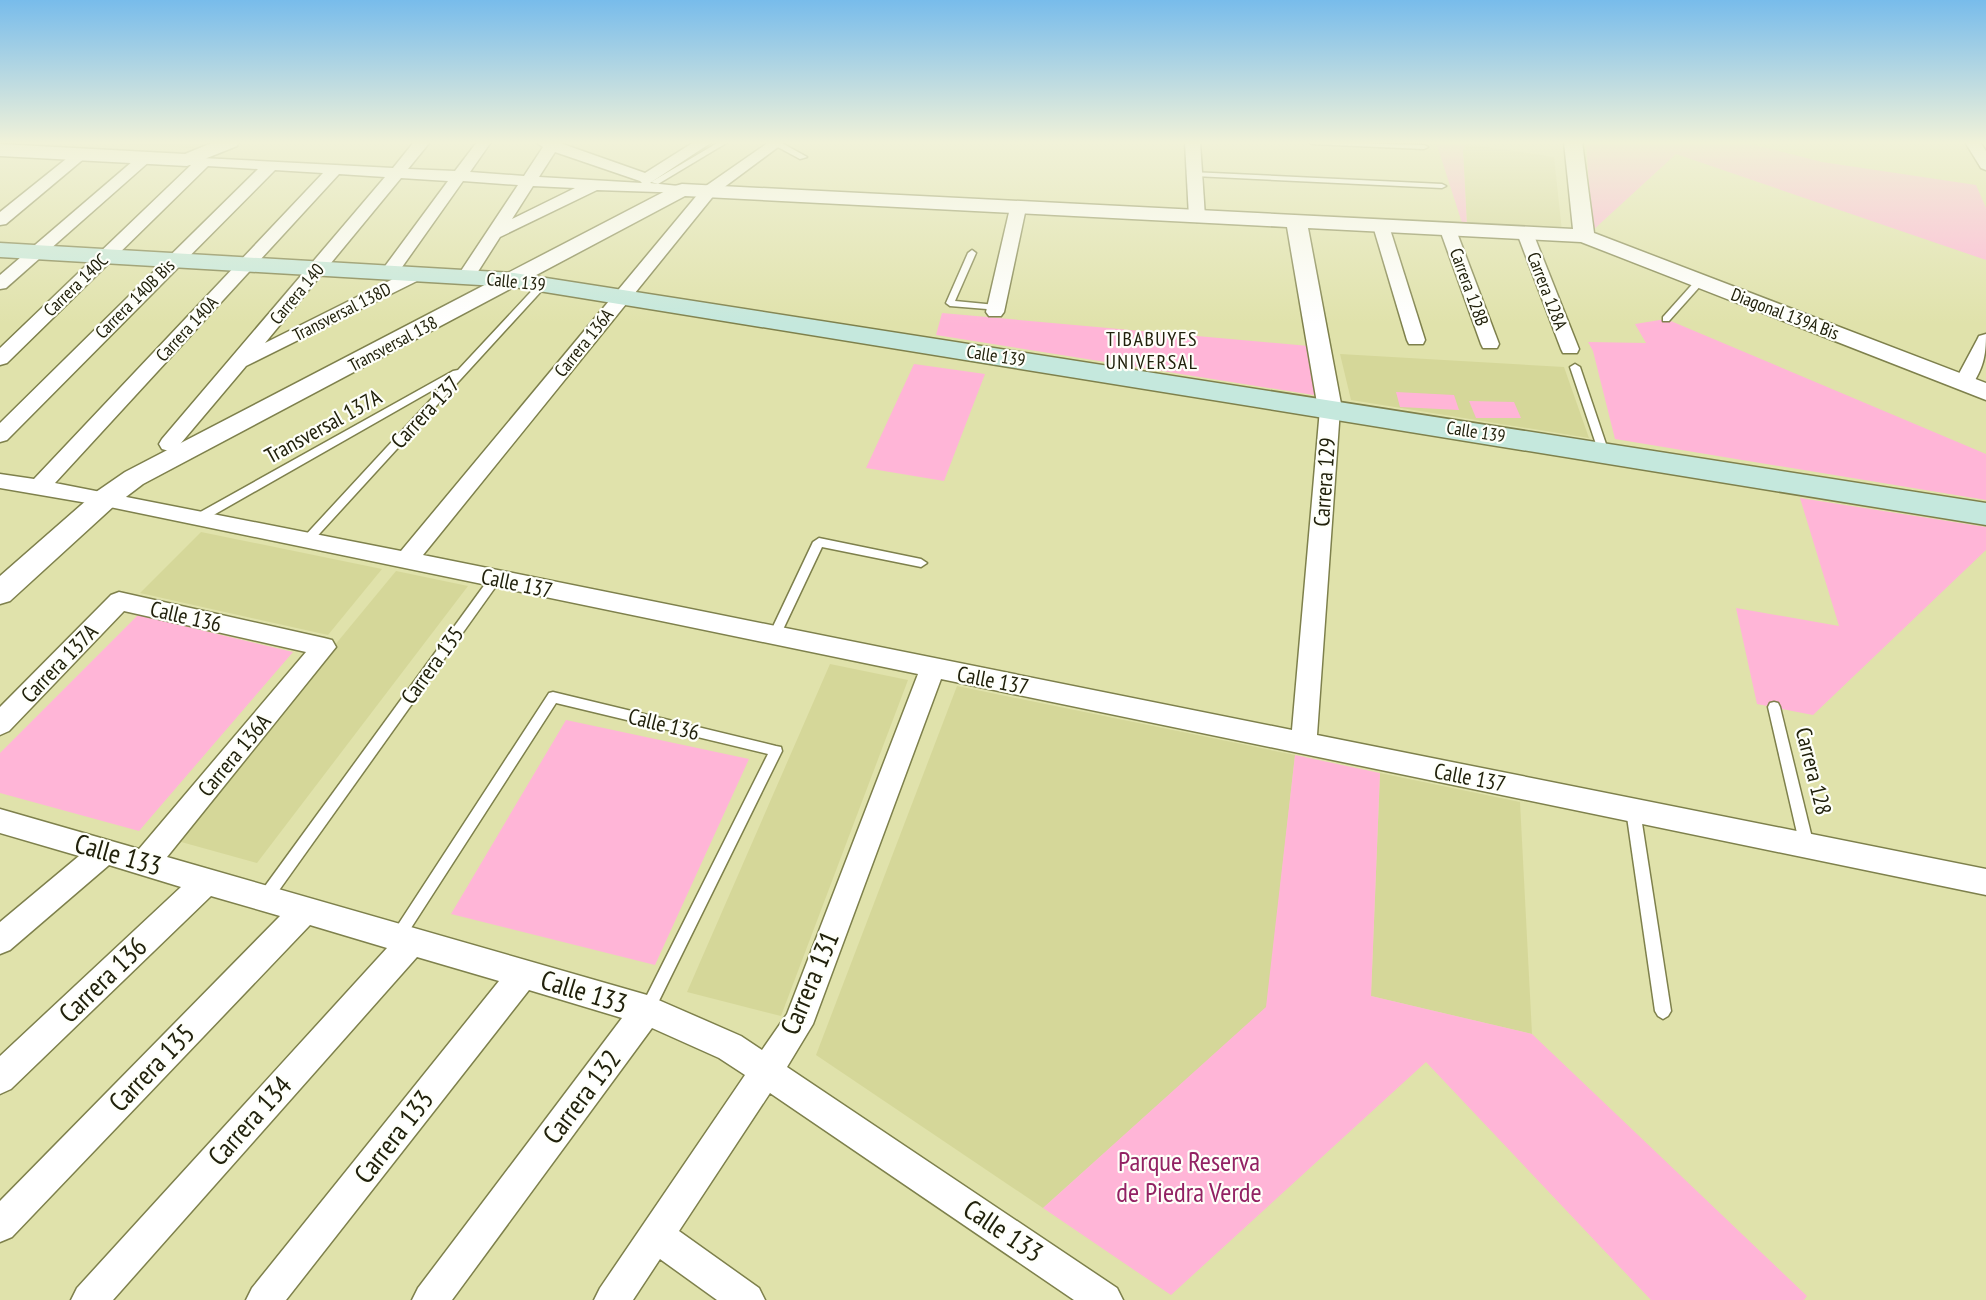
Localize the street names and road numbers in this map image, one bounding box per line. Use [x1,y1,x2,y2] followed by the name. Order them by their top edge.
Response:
[1445,245,1494,329] street label: Carrera 128B
[39,248,113,321] street label: Carrera 140C
[1522,249,1573,333] street label: Carrera 128A
[90,254,179,343] street label: Carrera 140B Bis
[264,258,329,329] street label: Carrera 140
[485,267,547,296] street label: Calle 139
[289,278,395,346] street label: Transversal 138D
[1728,282,1842,345] street label: Diagonal 139A Bis
[151,291,223,366] street label: Carrera 140A
[549,303,618,382] street label: Carrera 136A
[345,312,441,376] street label: Transversal 138
[965,340,1027,371] street label: Calle 139
[384,370,466,454] street label: Carrera 137
[260,382,387,470] street label: Transversal 137A
[1445,416,1507,447] street label: Calle 139
[1307,437,1341,527] street label: Carrera 129
[479,562,555,604] street label: Calle 137
[148,594,224,638] street label: Calle 136
[15,617,104,708] street label: Carrera 137A
[395,621,469,709] street label: Carrera 135
[955,659,1031,701] street label: Calle 137
[626,702,702,746] street label: Calle 136
[191,708,277,802] street label: Carrera 136A
[1790,724,1838,818] street label: Carrera 128
[1432,756,1508,798] street label: Calle 137
[71,825,166,883] street label: Calle 133
[772,926,846,1039] street label: Carrera 131
[51,929,153,1029] street label: Carrera 136
[537,962,632,1020] street label: Calle 133
[101,1016,201,1118] street label: Carrera 135
[535,1043,628,1150] street label: Carrera 132
[200,1068,298,1172] street label: Carrera 134
[346,1083,440,1190] street label: Carrera 133
[957,1191,1050,1269] street label: Calle 133

